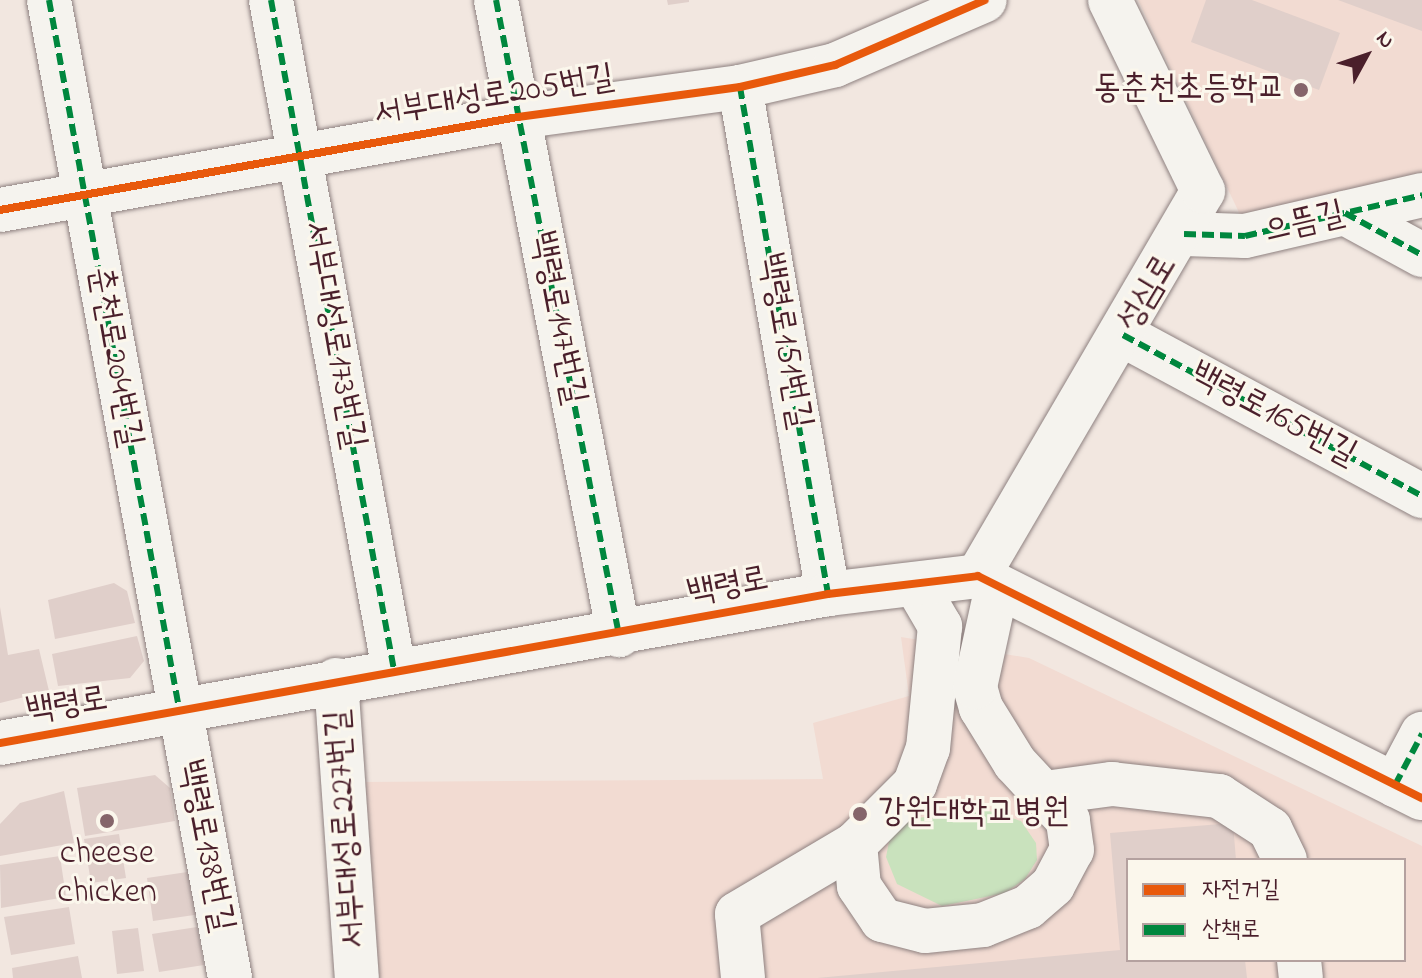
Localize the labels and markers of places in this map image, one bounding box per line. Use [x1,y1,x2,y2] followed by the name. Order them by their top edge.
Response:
[1093,70,1285,110] place label: 동춘천초등학교
[1292,81,1310,99] marker: 동춘천초등학교
[878,794,1070,834] place label: 강원대학교병원
[849,803,871,825] marker: 강원대학교병원
[98,812,116,830] marker: cheese chicken
[57,834,157,914] place label: cheese chicken

